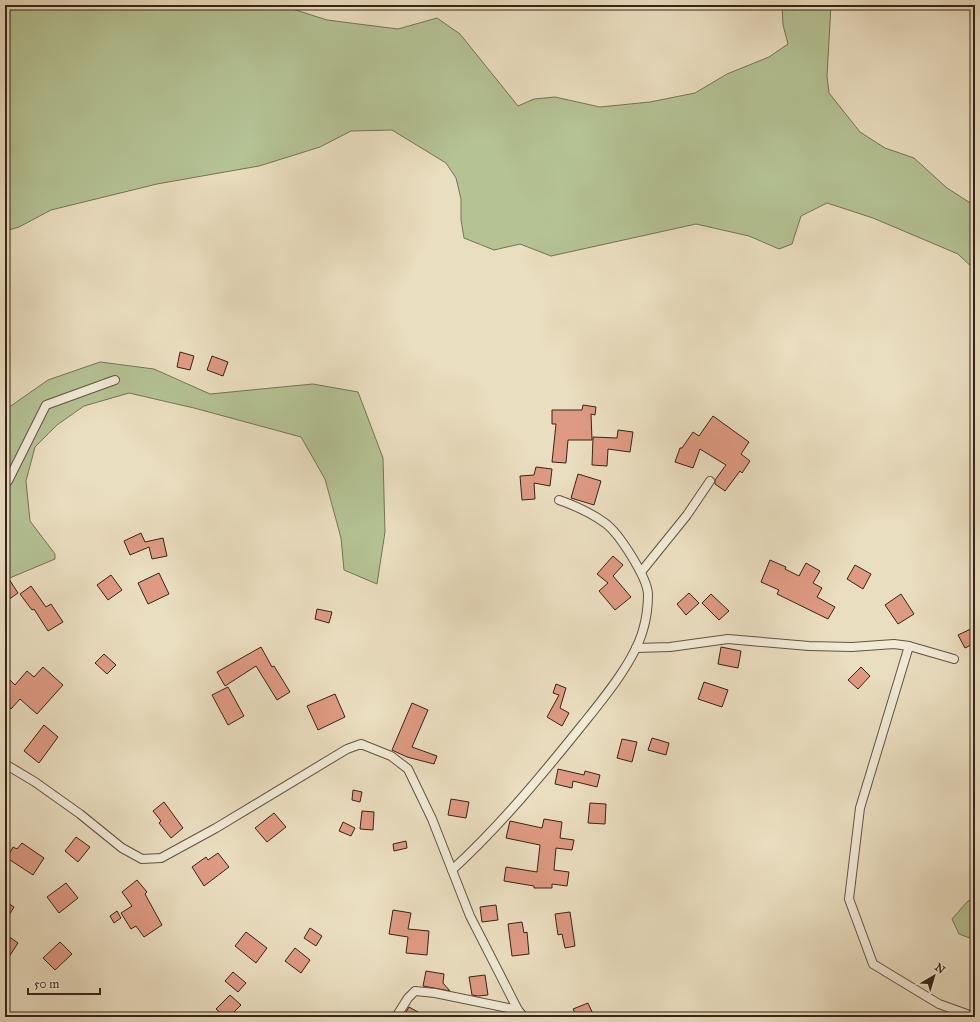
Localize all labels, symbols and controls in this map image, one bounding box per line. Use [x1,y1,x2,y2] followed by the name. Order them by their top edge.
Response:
[914,956,954,996] north arrow
[932,961,948,977] text: N
[28,970,100,996] scale bar
[34,977,59,991] text: 50 m

